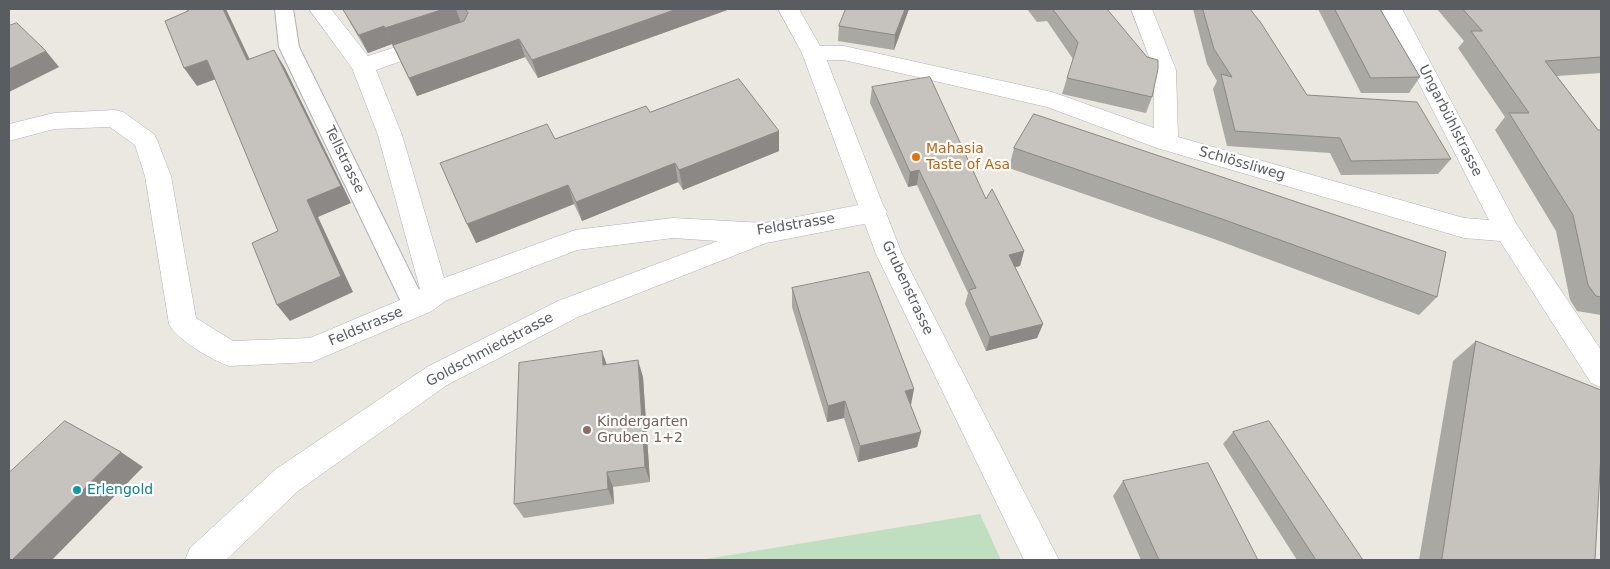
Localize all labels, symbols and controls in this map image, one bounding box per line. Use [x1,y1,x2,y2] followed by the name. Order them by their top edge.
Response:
[1415,62,1485,180] street label: Ungarbühlstrasse
[320,124,368,196] street label: Tellstrasse
[926,141,1010,174] place label: Mahasia Taste of Asa
[1197,144,1287,184] street label: Schlössliweg
[910,151,922,163] marker: Mahasia Taste of Asa
[756,211,836,239] street label: Feldstrasse
[878,238,936,338] street label: Grubenstrasse
[326,304,406,350] street label: Feldstrasse
[424,309,556,391] street label: Goldschmiedstrasse
[597,414,688,447] place label: Kindergarten Gruben 1+2
[581,424,593,436] marker: Kindergarten Gruben 1+2
[87,482,153,498] place label: Erlengold
[71,484,83,496] marker: Erlengold

